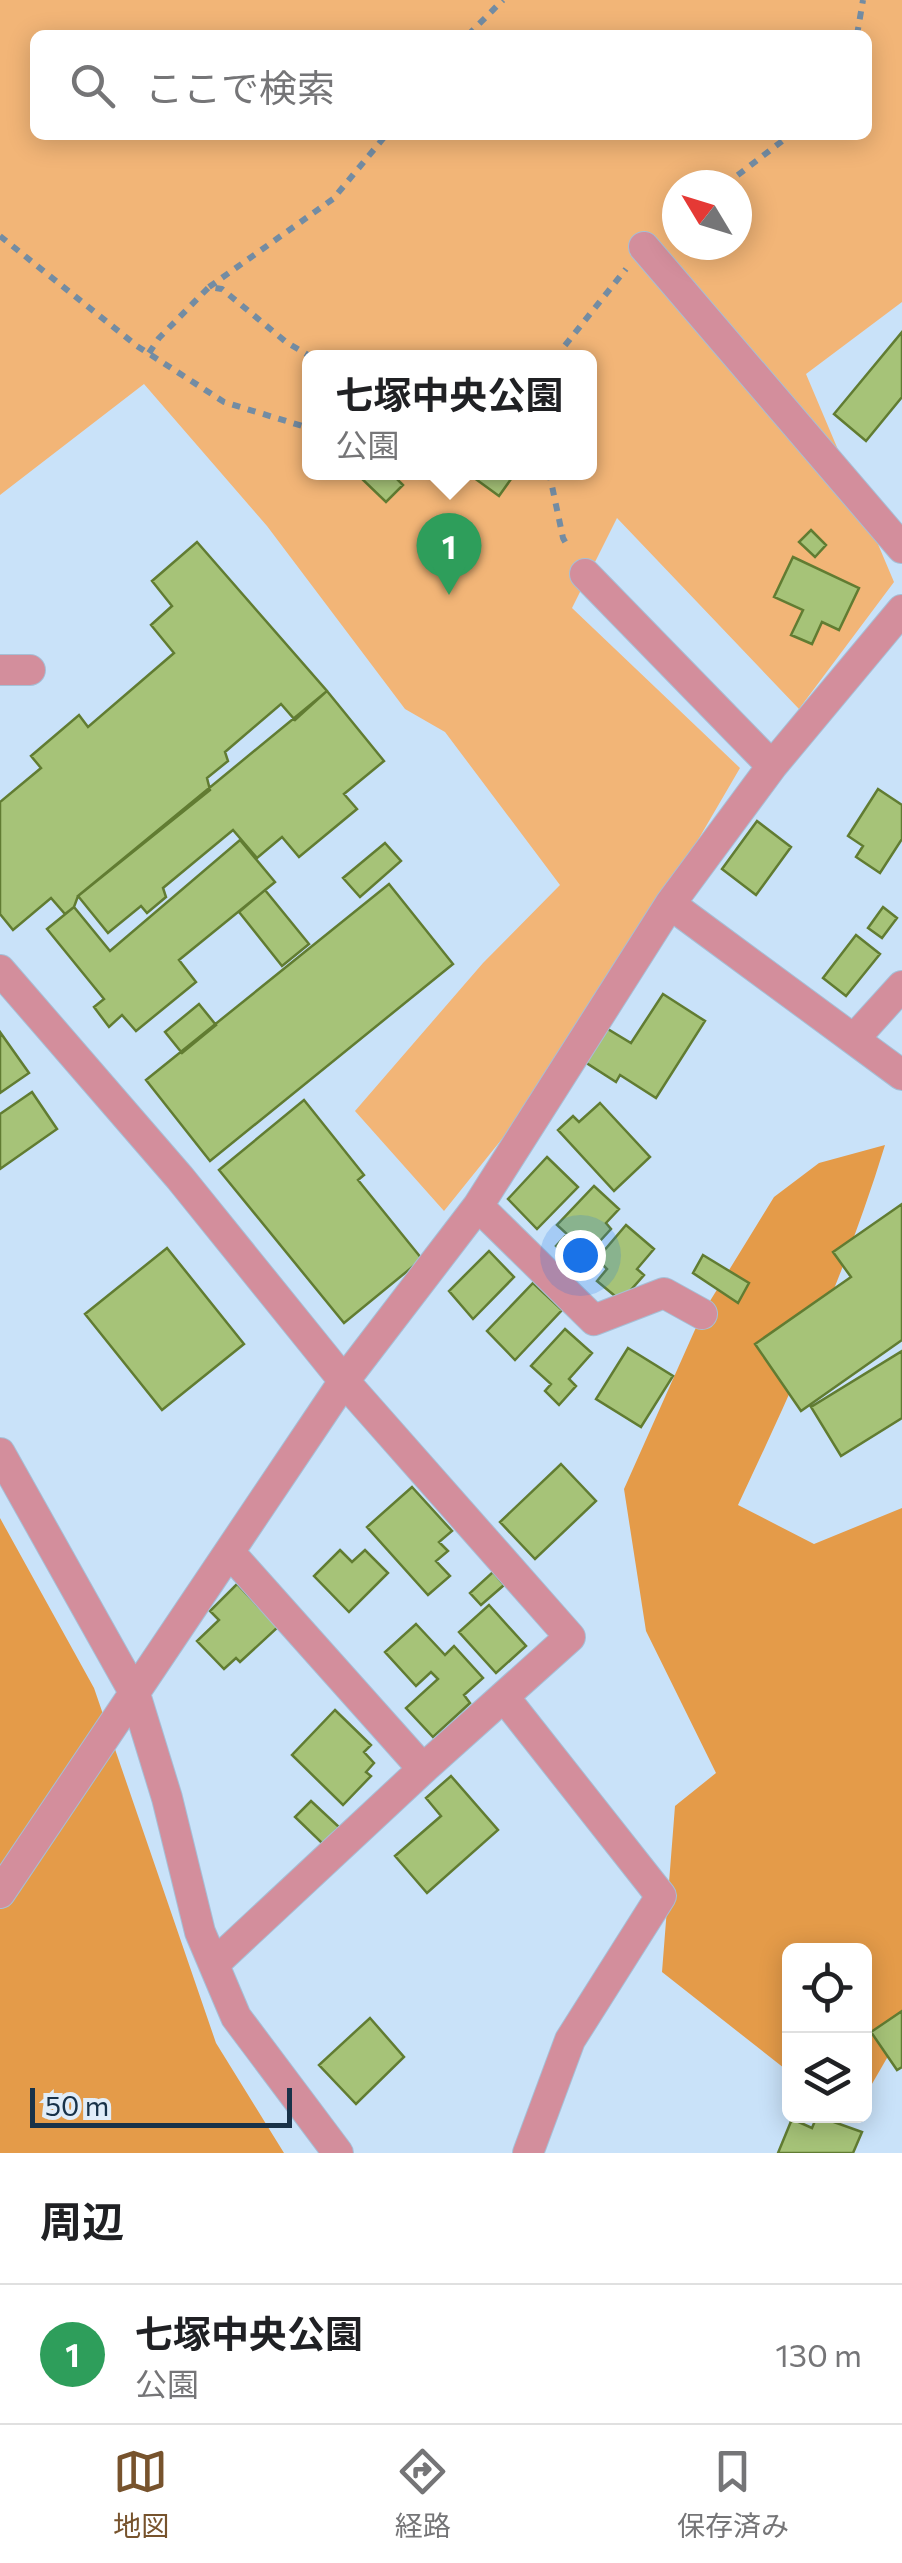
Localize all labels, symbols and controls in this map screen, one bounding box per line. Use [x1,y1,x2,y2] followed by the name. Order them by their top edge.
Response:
[30,30,872,140] search box
[65,58,120,113] icon: search
[145,63,335,110] text: ここで検索
[662,170,752,260] north arrow
[302,350,597,480] popup
[335,370,564,417] text: 七塚中央公園
[335,424,400,464] text: 公園
[416,512,482,595] pin: 1
[555,1230,606,1281] your location
[782,1943,872,2123] map controls
[782,1943,872,2033] button: locate
[782,2033,872,2123] button: layers
[30,2083,292,2128] scale bar
[45,2088,109,2122] text: 50 m
[40,2194,124,2246] text: 周辺
[135,2309,363,2356] text: 七塚中央公園
[65,2334,80,2374] text: 1
[775,2334,862,2374] text: 130 m
[135,2363,199,2403] text: 公園
[113,2444,169,2544] tab: 地図
[395,2444,451,2544] tab: 経路
[677,2444,789,2544] tab: 保存済み

